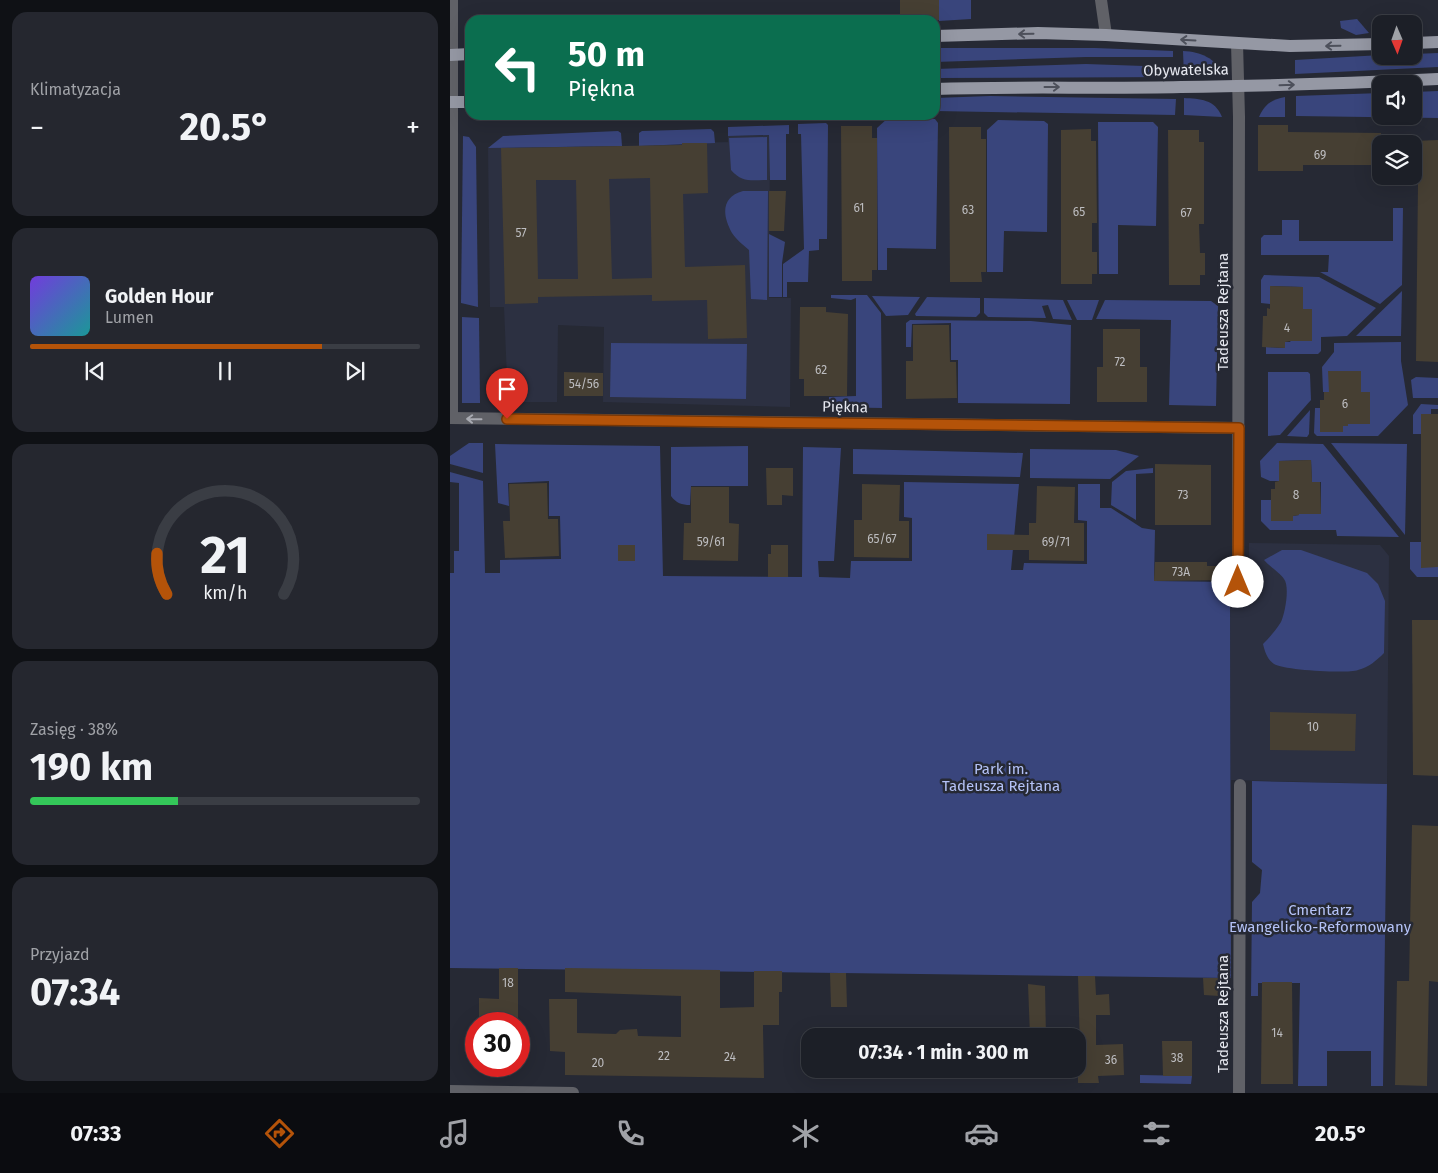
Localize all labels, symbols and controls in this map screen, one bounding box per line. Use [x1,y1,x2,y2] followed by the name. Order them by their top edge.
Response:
[1372,15,1422,65] north arrow
[1372,15,1422,185] map controls
[1018,29,1034,39] one-way arrow
[568,33,645,75] text: 50 m
[485,35,550,100] icon: left
[1181,36,1197,45] one-way arrow
[1325,41,1341,51] one-way arrow
[1143,60,1229,80] street label: Obywatelska
[568,75,635,102] text: Piękna
[1372,75,1422,125] button: sound
[30,80,121,99] text: Klimatyzacja
[1278,80,1294,90] one-way arrow
[1044,82,1060,92] one-way arrow
[179,104,271,150] text: 20.5°
[30,111,44,144] text: −
[406,111,420,144] text: +
[1372,135,1422,185] button: layers
[1314,148,1326,162] house number: 69
[853,201,865,215] house number: 61
[962,203,974,217] house number: 63
[1073,205,1085,219] house number: 65
[1180,206,1192,220] house number: 67
[515,226,527,240] house number: 57
[1214,253,1232,371] street label: Tadeusza Rejtana
[105,285,214,308] text: Golden Hour
[105,308,154,327] text: Lumen
[1284,321,1291,335] house number: 4
[1114,355,1126,369] house number: 72
[81,357,109,385] icon: previous
[211,357,239,385] icon: pause
[341,357,369,385] icon: next
[815,363,827,377] house number: 62
[486,368,528,419] pin
[493,375,521,403] icon: arrive
[569,377,599,391] house number: 54/56
[1342,397,1348,411] house number: 6
[822,398,868,416] street label: Piękna
[466,414,482,423] one-way arrow
[1177,488,1189,502] house number: 73
[1293,488,1300,502] house number: 8
[200,524,250,587] text: 21
[867,532,897,546] house number: 65/67
[697,535,725,549] house number: 59/61
[1042,535,1070,549] house number: 69/71
[1211,555,1263,607] position arrow
[1172,565,1190,579] house number: 73A
[203,582,247,604] text: km/h
[30,720,118,739] text: Zasięg · 38%
[1307,720,1319,734] house number: 10
[30,744,153,790] text: 190 km
[942,760,1060,795] park label: Park im. Tadeusza Rejtana
[1229,901,1412,936] park label: Cmentarz Ewangelicko-Reformowany
[30,945,90,964] text: Przyjazd
[1214,955,1232,1073] street label: Tadeusza Rejtana
[30,969,120,1015] text: 07:34
[502,976,514,990] house number: 18
[465,1012,530,1077] speed limit sign: 30
[1271,1026,1283,1040] house number: 14
[858,1041,1029,1064] text: 07:34 · 1 min · 300 m
[658,1049,670,1063] house number: 22
[724,1050,737,1064] house number: 24
[1171,1051,1184,1065] house number: 38
[1105,1053,1117,1067] house number: 36
[592,1056,605,1070] house number: 20
[262,1116,297,1151] icon: directions
[437,1116,472,1151] icon: music
[613,1116,648,1151] icon: phone
[788,1116,823,1151] icon: climate
[964,1116,999,1151] icon: car
[1139,1116,1174,1151] icon: filters
[70,1120,121,1147] text: 07:33
[1315,1120,1368,1147] text: 20.5°

